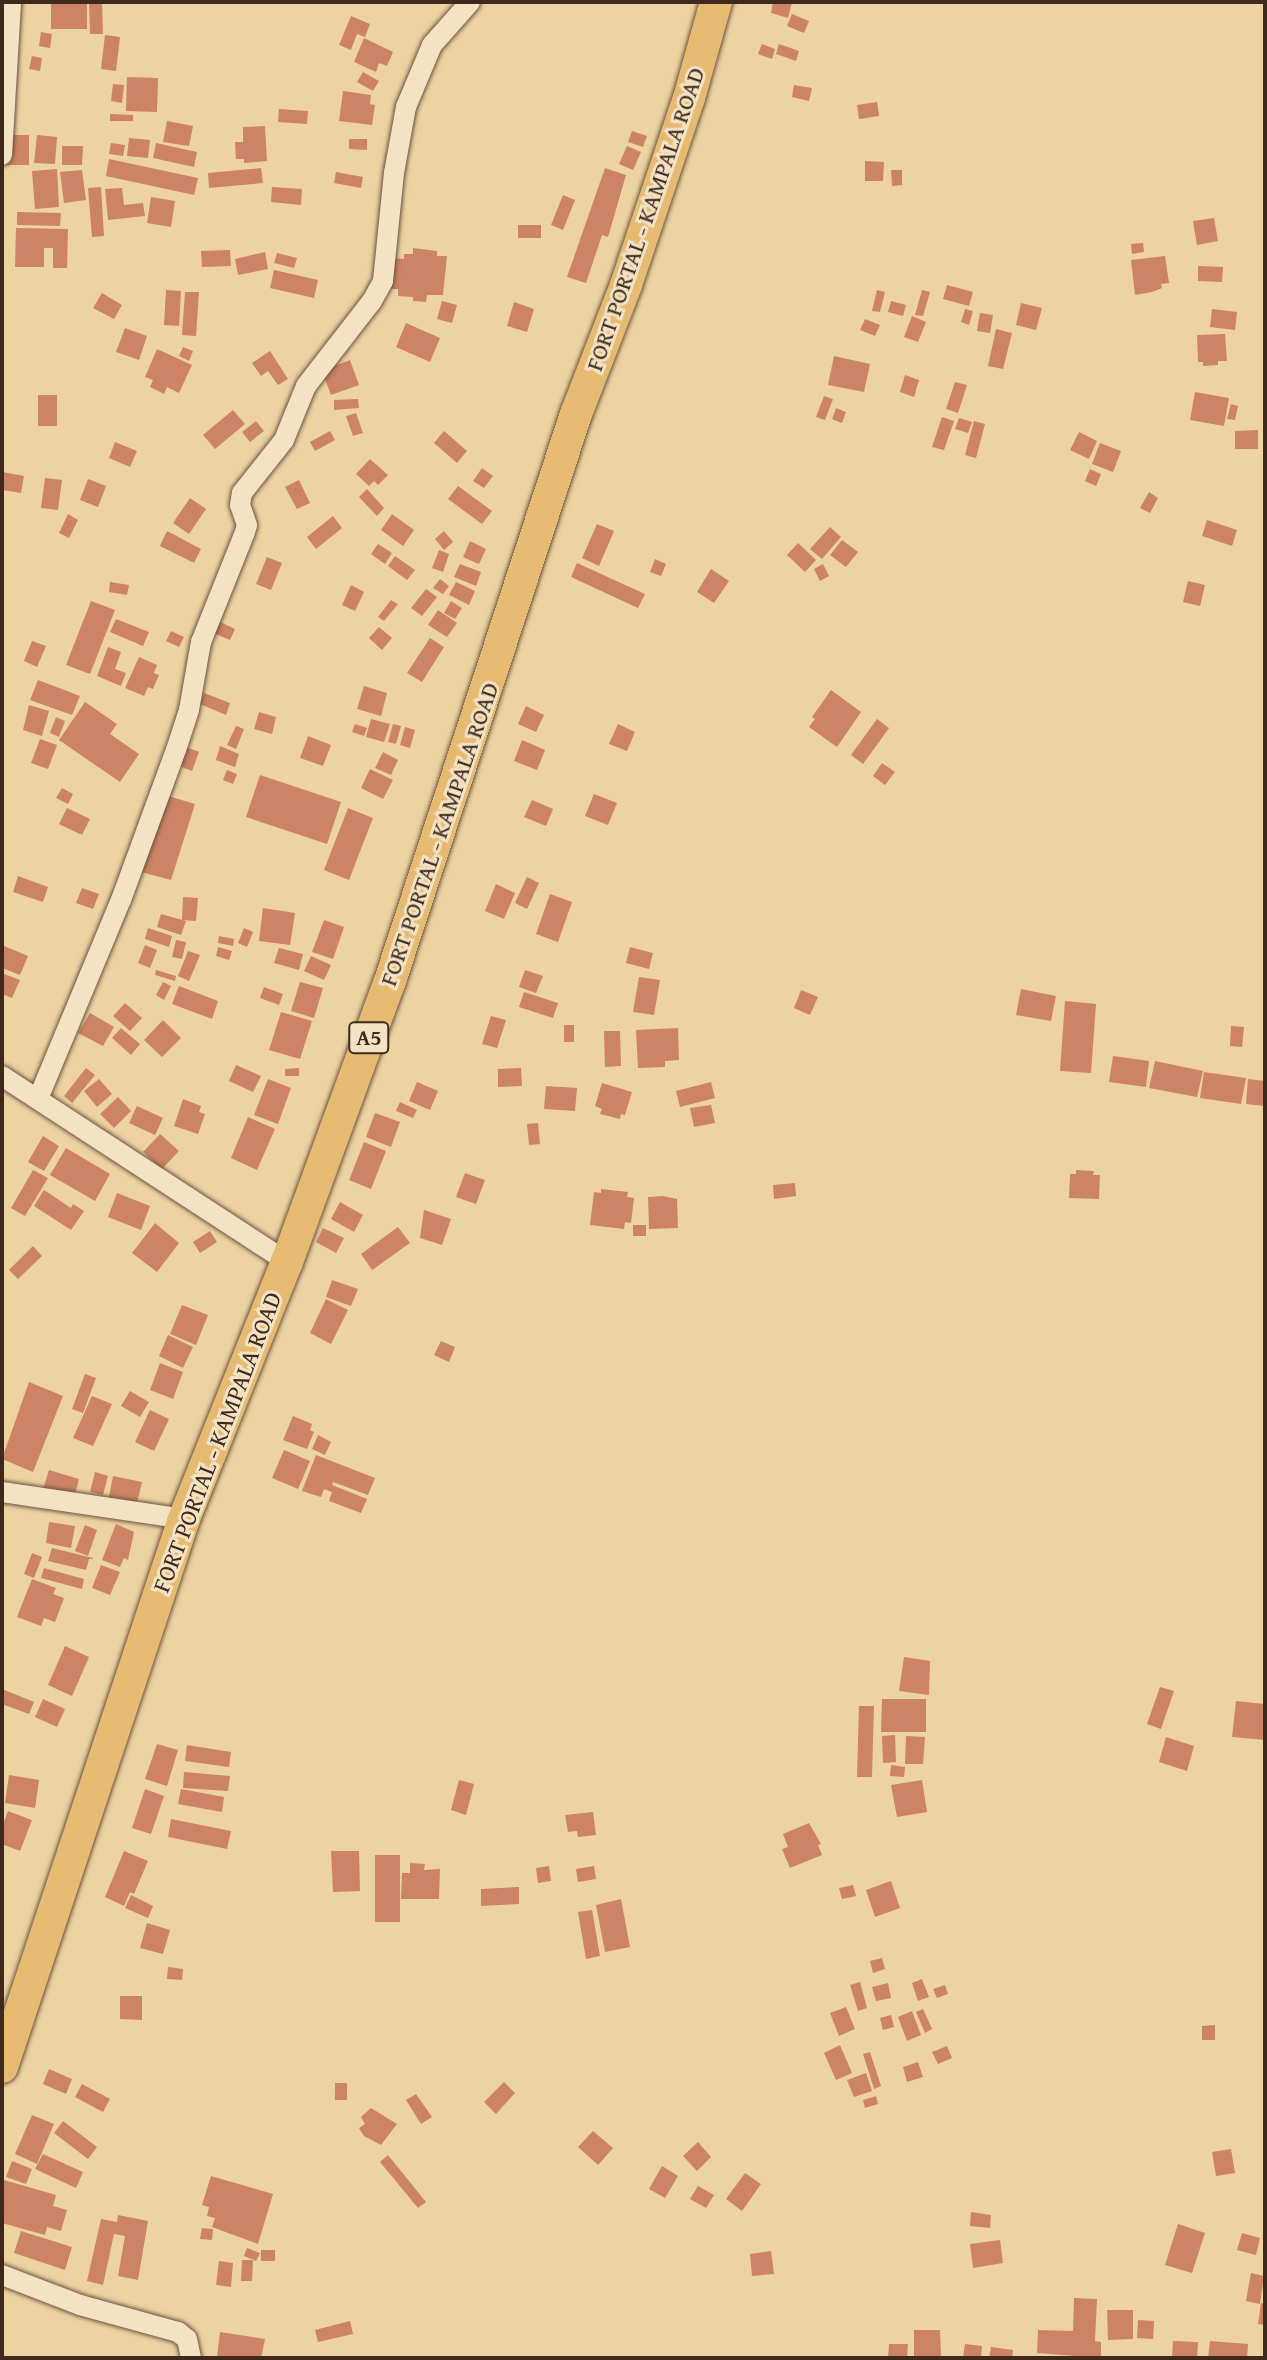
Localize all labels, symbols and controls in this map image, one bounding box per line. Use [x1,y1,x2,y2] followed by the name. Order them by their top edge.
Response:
[579,63,711,375] street label: FORT PORTAL - KAMPALA ROAD
[373,678,505,990] street label: FORT PORTAL - KAMPALA ROAD
[347,1020,391,1056] road number: A5
[146,1288,288,1596] street label: FORT PORTAL - KAMPALA ROAD

